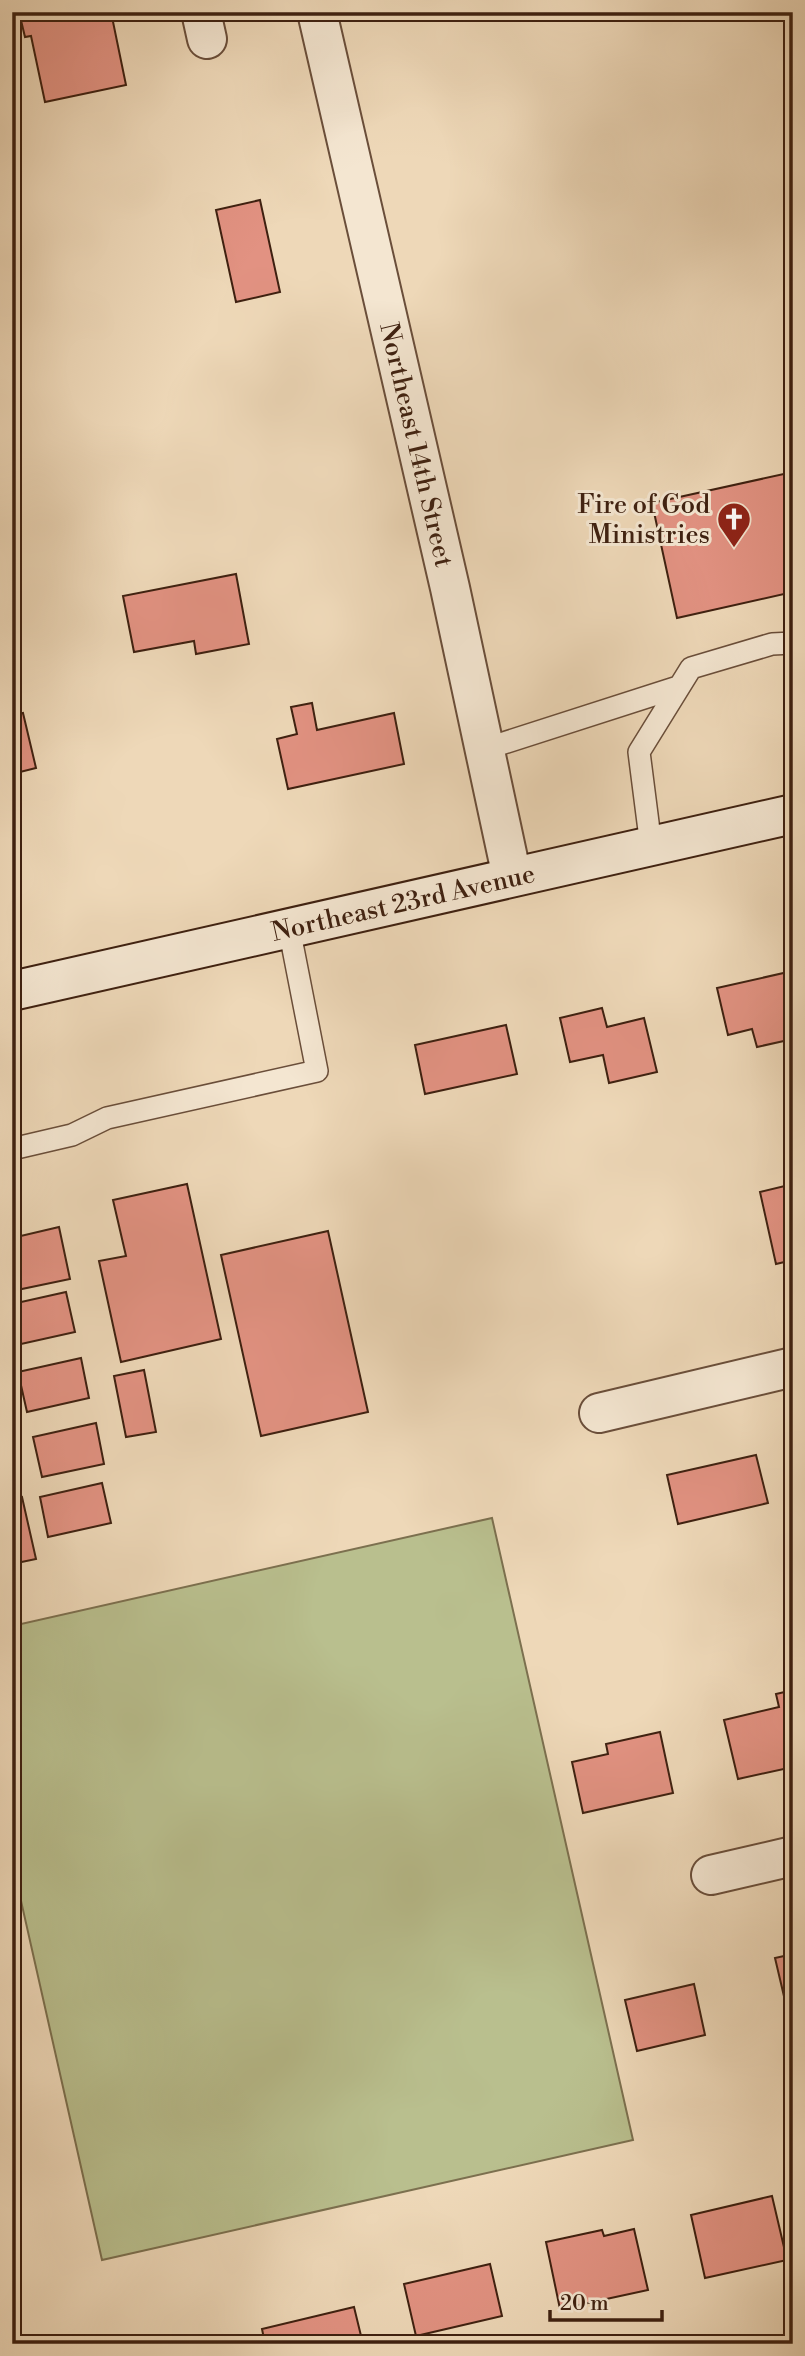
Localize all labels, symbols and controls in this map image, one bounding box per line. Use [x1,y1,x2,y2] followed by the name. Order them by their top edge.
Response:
[372,320,460,570] street label: Northeast 14th Street
[578,489,710,551] place label: Fire of God Ministries
[715,500,753,549] church icon: Fire of God Ministries
[268,858,538,949] street label: Northeast 23rd Avenue
[550,2279,662,2323] scale bar
[560,2291,609,2317] text: 20 m

